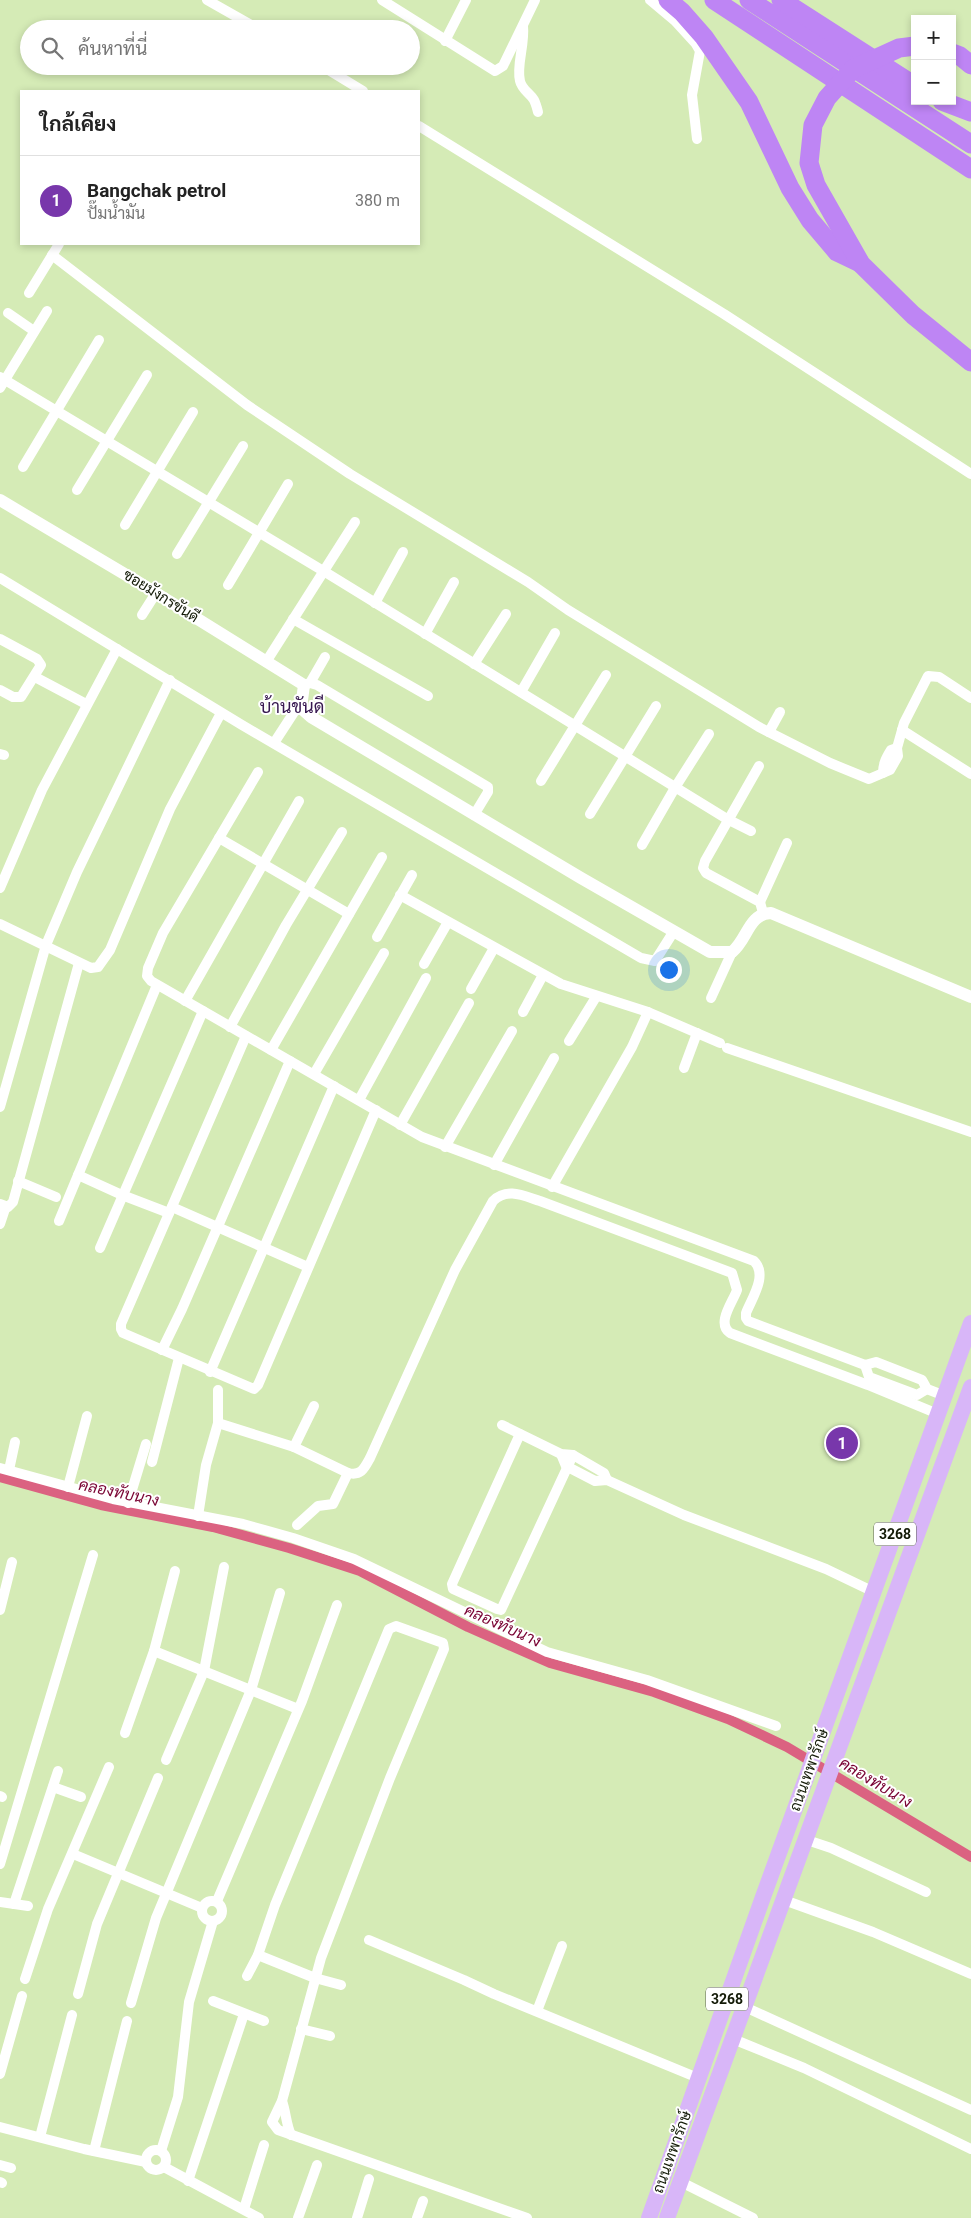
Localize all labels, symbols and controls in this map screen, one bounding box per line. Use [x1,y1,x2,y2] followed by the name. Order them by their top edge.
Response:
[911,15,956,105] map controls
[911,15,956,60] button: +
[20,20,420,75] search box
[38,34,66,62] icon: search
[78,37,147,60] text: ค้นหาที่นี่
[911,60,956,105] button: −
[40,112,116,136] text: ใกล้เคียง
[87,179,226,202] text: Bangchak petrol
[51,191,61,210] text: 1
[355,191,400,210] text: 380 m
[87,204,145,223] text: ปั๊มน้ำมัน
[120,565,203,626] street label: ซอยมังกรขันดี
[260,694,324,717] district label: บ้านขันดี
[656,957,682,983] your location
[826,1424,858,1462] pin: 1
[77,1474,161,1510] water label: คลองทับนาง
[874,1522,916,1546] road number: 3268
[462,1599,544,1651] water label: คลองทับนาง
[785,1725,833,1814] street label: ถนนเทพารักษ์
[836,1752,916,1812] water label: คลองทับนาง
[706,1988,748,2010] road number: 3268
[648,2107,696,2196] street label: ถนนเทพารักษ์

